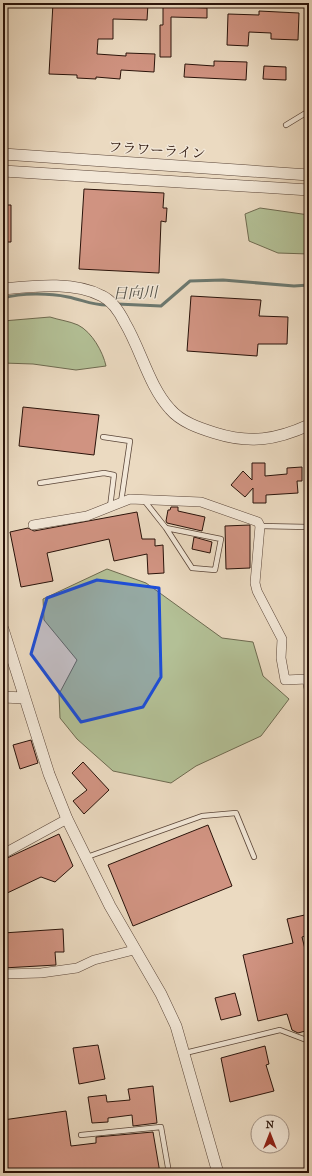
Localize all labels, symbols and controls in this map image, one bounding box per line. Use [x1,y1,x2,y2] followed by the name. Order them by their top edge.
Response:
[108,139,206,162] street label: フラワーライン
[112,283,160,303] water label: 日向川
[250,1114,290,1154] north arrow
[266,1118,275,1131] text: N

